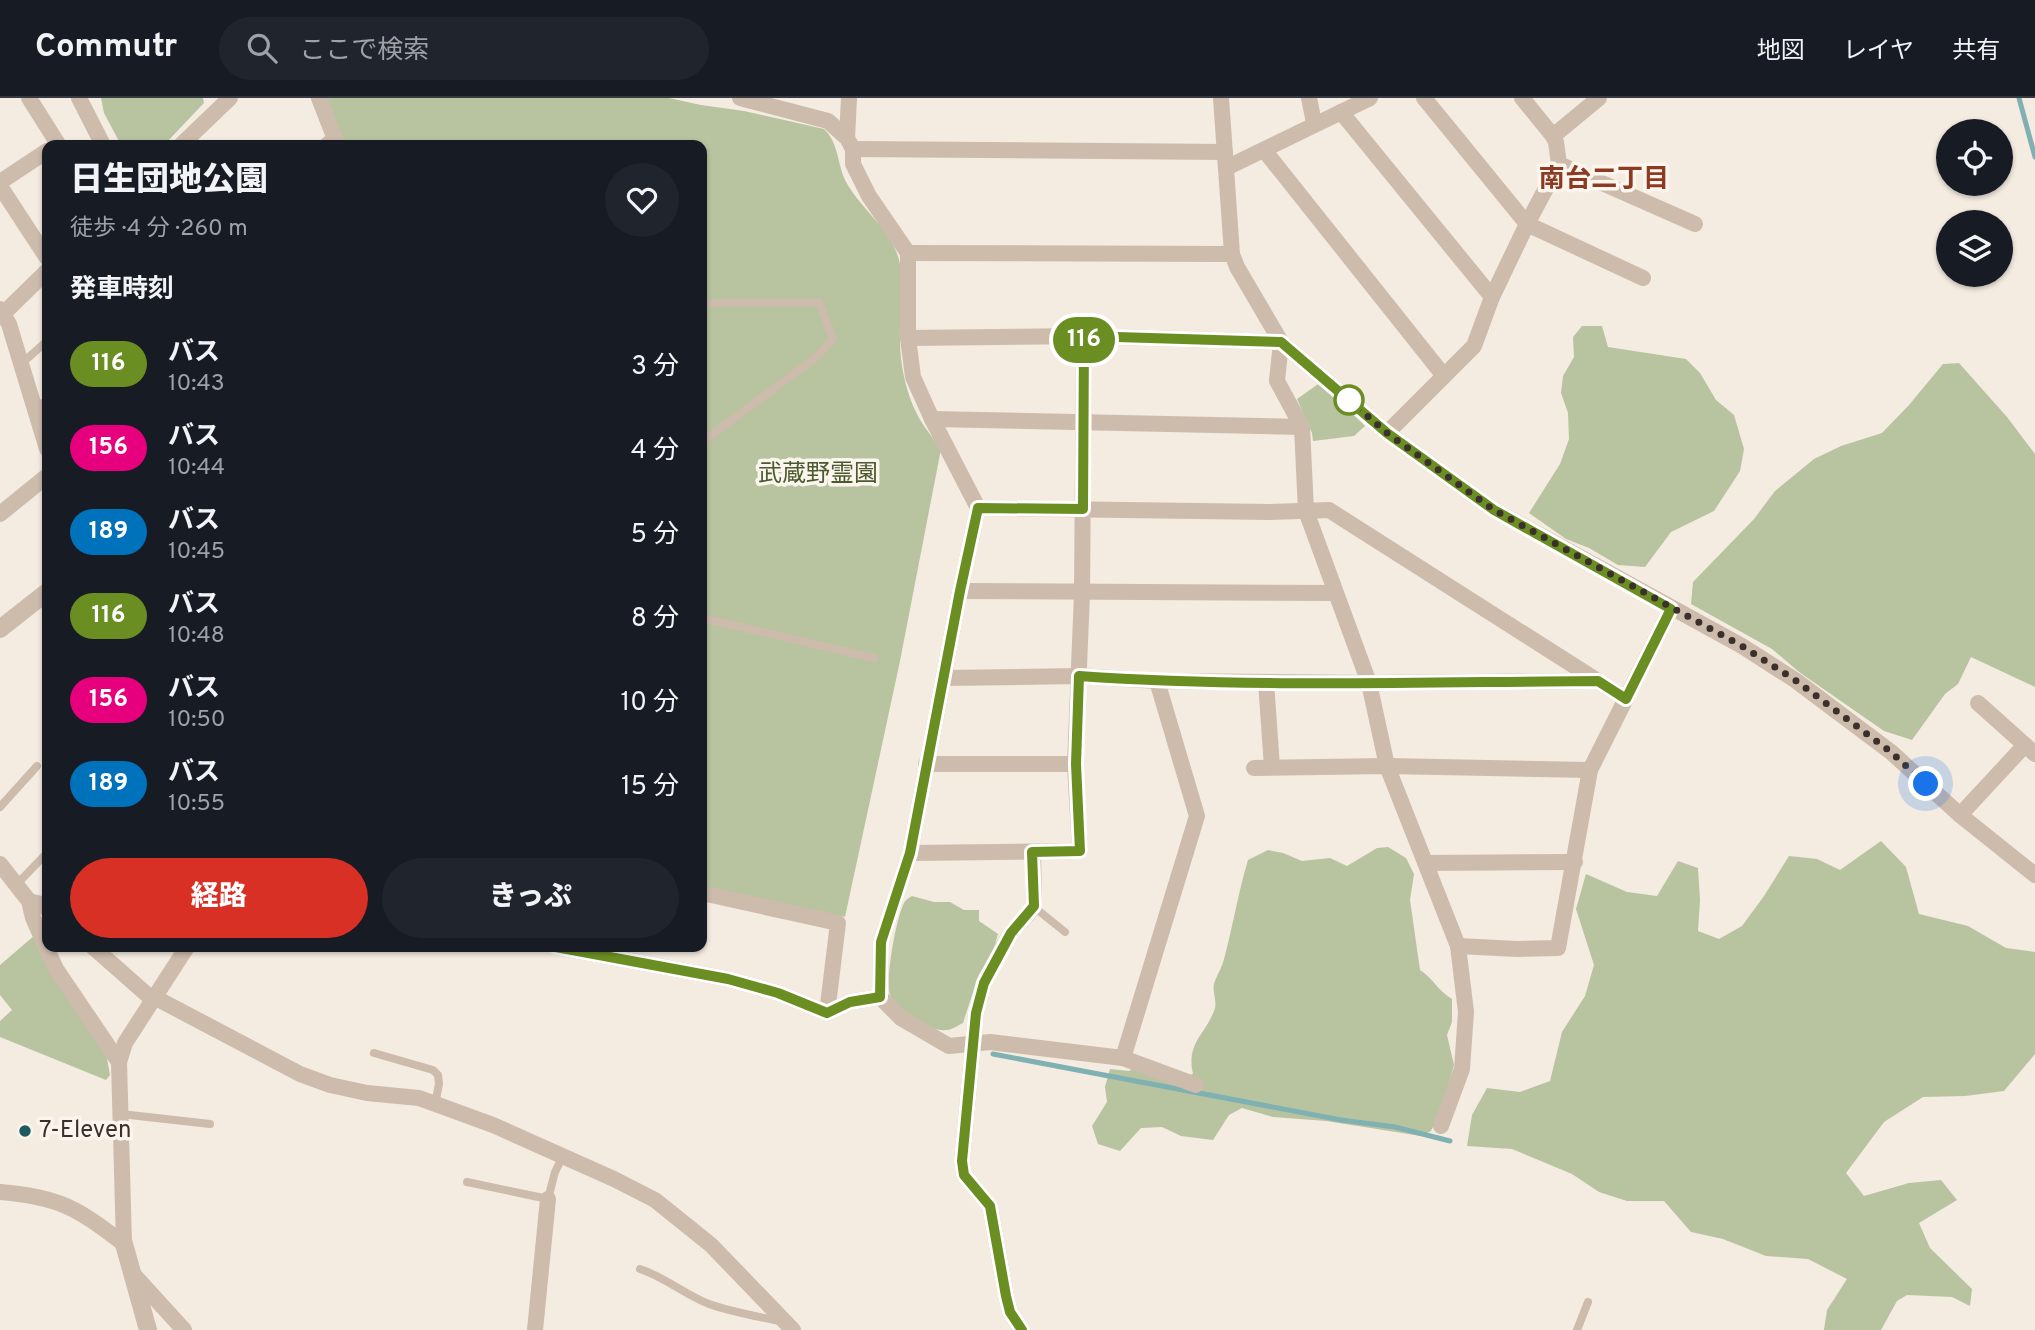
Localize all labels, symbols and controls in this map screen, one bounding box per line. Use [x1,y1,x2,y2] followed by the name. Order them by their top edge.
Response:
[219,17,709,80] search box
[35,27,177,69] text: Commutr
[243,29,281,67] icon: search
[299,35,429,68] text: ここで検索
[1757,37,1805,67] text: 地図
[1843,37,1914,67] text: レイヤ
[1952,37,2000,67] text: 共有
[1936,119,2013,287] map controls
[1936,119,2013,196] button: locate
[70,161,268,203] text: 日生団地公園
[605,163,679,237] button: heart
[1539,164,1669,197] district label: 南台二丁目
[1936,210,2013,287] button: layers
[70,215,248,244] text: 徒歩 · 4 分 · 260 m
[70,274,174,307] text: 発車時刻
[1044,317,1124,363] line badge: 116
[1067,325,1101,355] text: 116
[168,337,220,370] text: バス
[92,349,125,379] text: 116
[631,351,679,384] text: 3 分
[168,370,225,399] text: 10:43
[1334,385,1364,415] unlabelled marker
[168,421,220,454] text: バス
[89,433,128,463] text: 156
[631,435,679,468] text: 4 分
[168,454,225,483] text: 10:44
[758,460,878,490] park label: 武蔵野霊園
[168,505,220,538] text: バス
[89,517,128,547] text: 189
[631,519,679,552] text: 5 分
[168,538,225,567] text: 10:45
[168,589,220,622] text: バス
[92,601,125,631] text: 116
[631,603,679,636] text: 8 分
[168,622,225,651] text: 10:48
[168,673,220,706] text: バス
[89,685,128,715] text: 156
[620,687,679,720] text: 10 分
[168,706,226,735] text: 10:50
[168,757,220,790] text: バス
[1908,766,1943,801] your location
[89,769,128,799] text: 189
[621,771,679,804] text: 15 分
[168,790,225,819] text: 10:55
[70,858,368,938] button: 経路
[382,858,679,938] button: きっぷ
[39,1116,132,1146] place label: 7-Eleven
[17,1123,33,1139] marker: 7-Eleven

